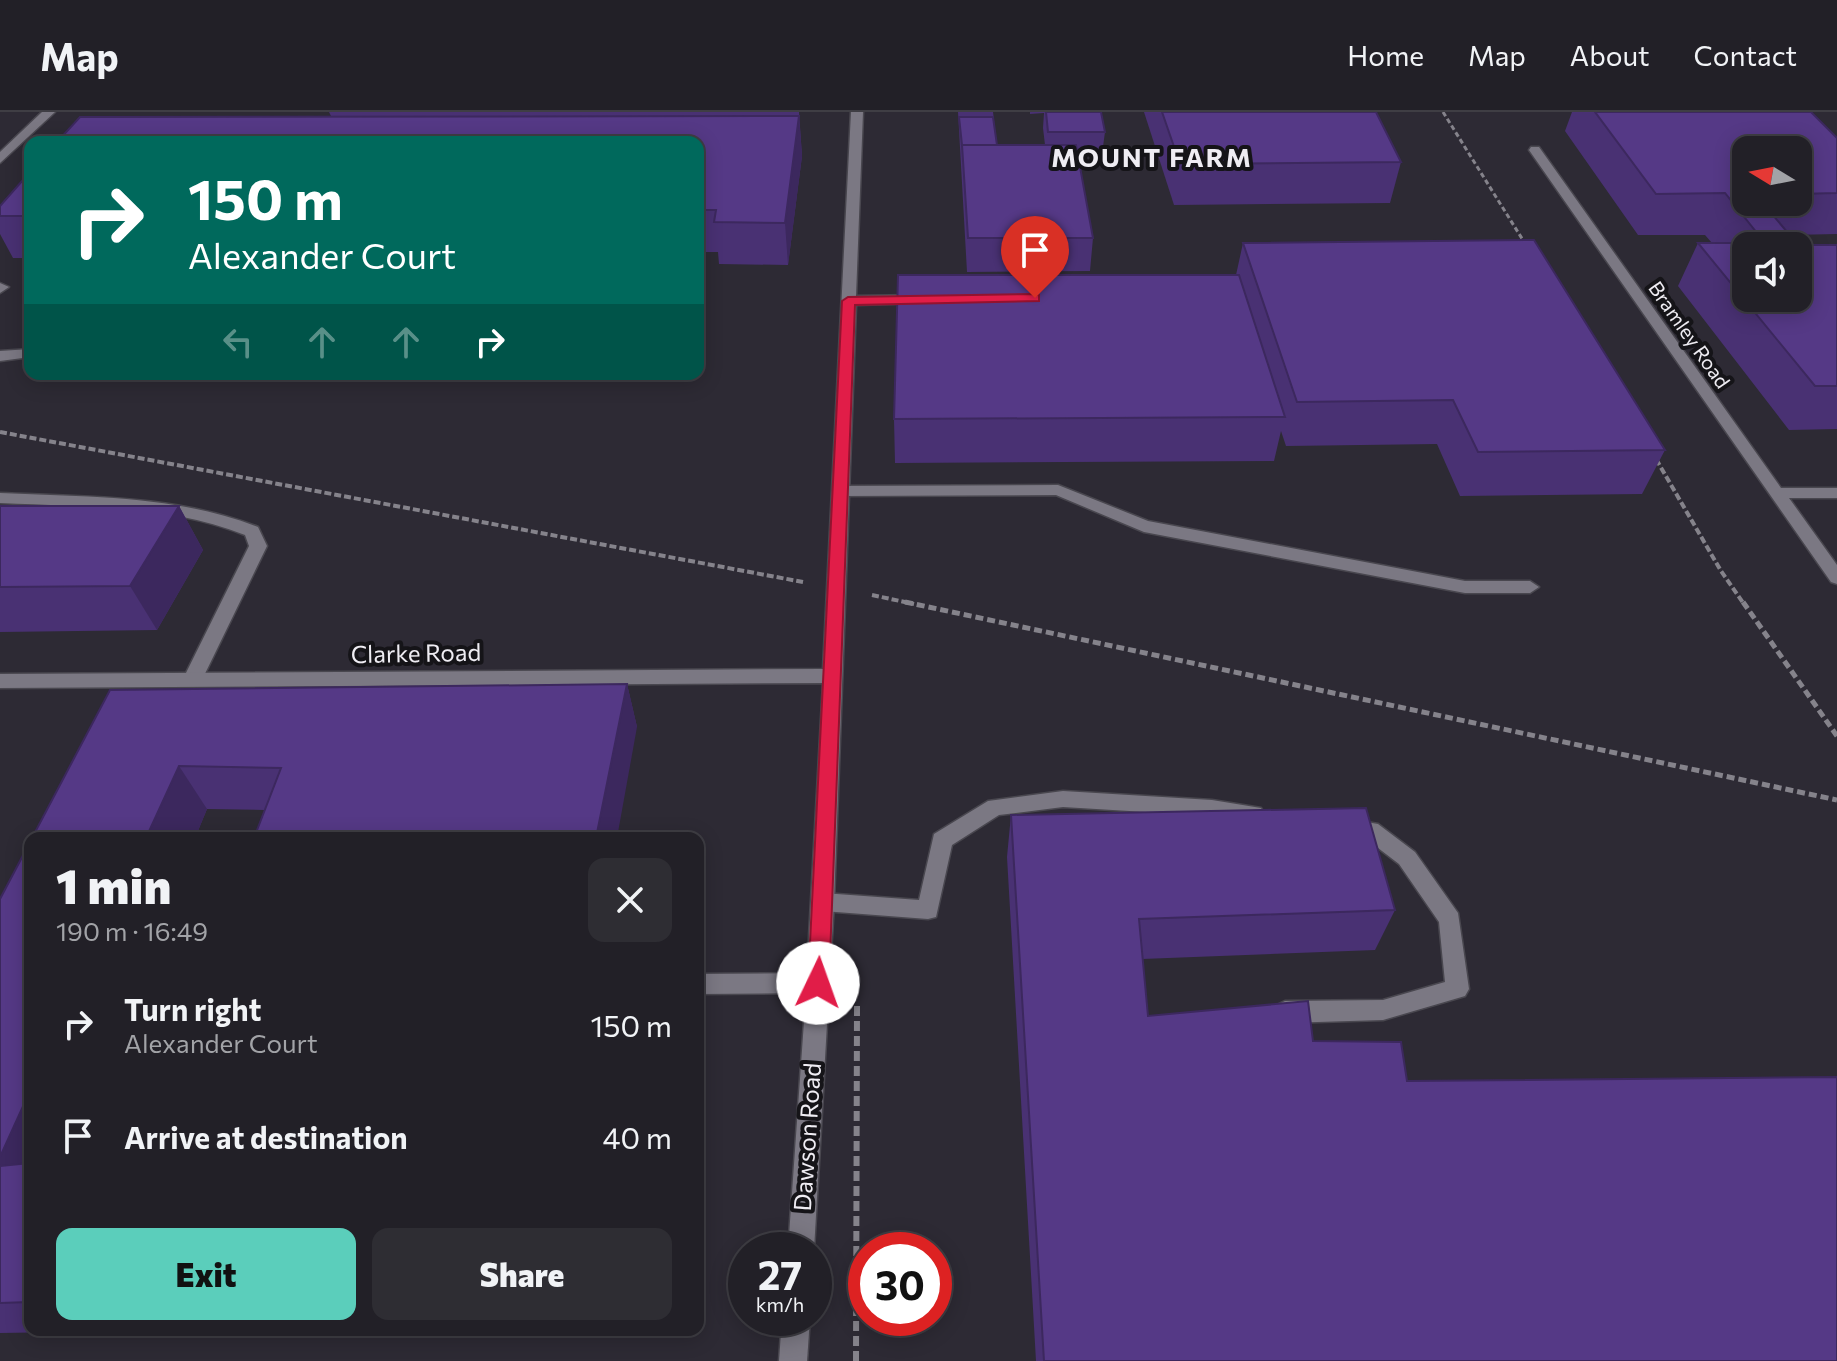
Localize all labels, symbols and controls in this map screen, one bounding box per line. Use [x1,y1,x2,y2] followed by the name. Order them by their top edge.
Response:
[40,32,119,79] text: Map
[1347,38,1424,72] text: Home
[1468,38,1526,72] text: Map
[1570,38,1650,72] text: About
[1694,38,1797,72] text: Contact
[1732,136,1812,216] north arrow
[1732,136,1812,312] map controls
[1051,141,1253,172] district label: MOUNT FARM
[188,163,343,232] text: 150 m
[56,168,160,272] icon: right
[1001,216,1069,298] pin
[1013,228,1057,272] icon: arrive
[188,232,456,276] text: Alexander Court
[1732,232,1812,312] button: sound
[1644,276,1735,392] street label: Bramley Road
[216,320,260,364] icon: left
[300,320,344,364] icon: ahead
[384,320,428,364] icon: ahead
[468,320,512,364] icon: right
[351,637,481,668] street label: Clarke Road
[56,855,171,914] text: 1 min
[588,858,672,942] button: close
[56,915,208,946] text: 190 m · 16:49
[776,941,860,1025] position arrow
[124,990,261,1027] text: Turn right
[56,1002,100,1046] icon: right
[590,1006,672,1043] text: 150 m
[124,1027,318,1058] text: Alexander Court
[787,1062,826,1212] street label: Dawson Road
[56,1114,100,1158] icon: arrive
[124,1118,408,1155] text: Arrive at destination
[603,1118,672,1155] text: 40 m
[56,1228,356,1320] button: Exit
[372,1228,672,1320] button: Share
[848,1232,952,1336] speed limit sign: 30
[758,1249,802,1298] text: 27
[756,1292,804,1316] text: km/h

